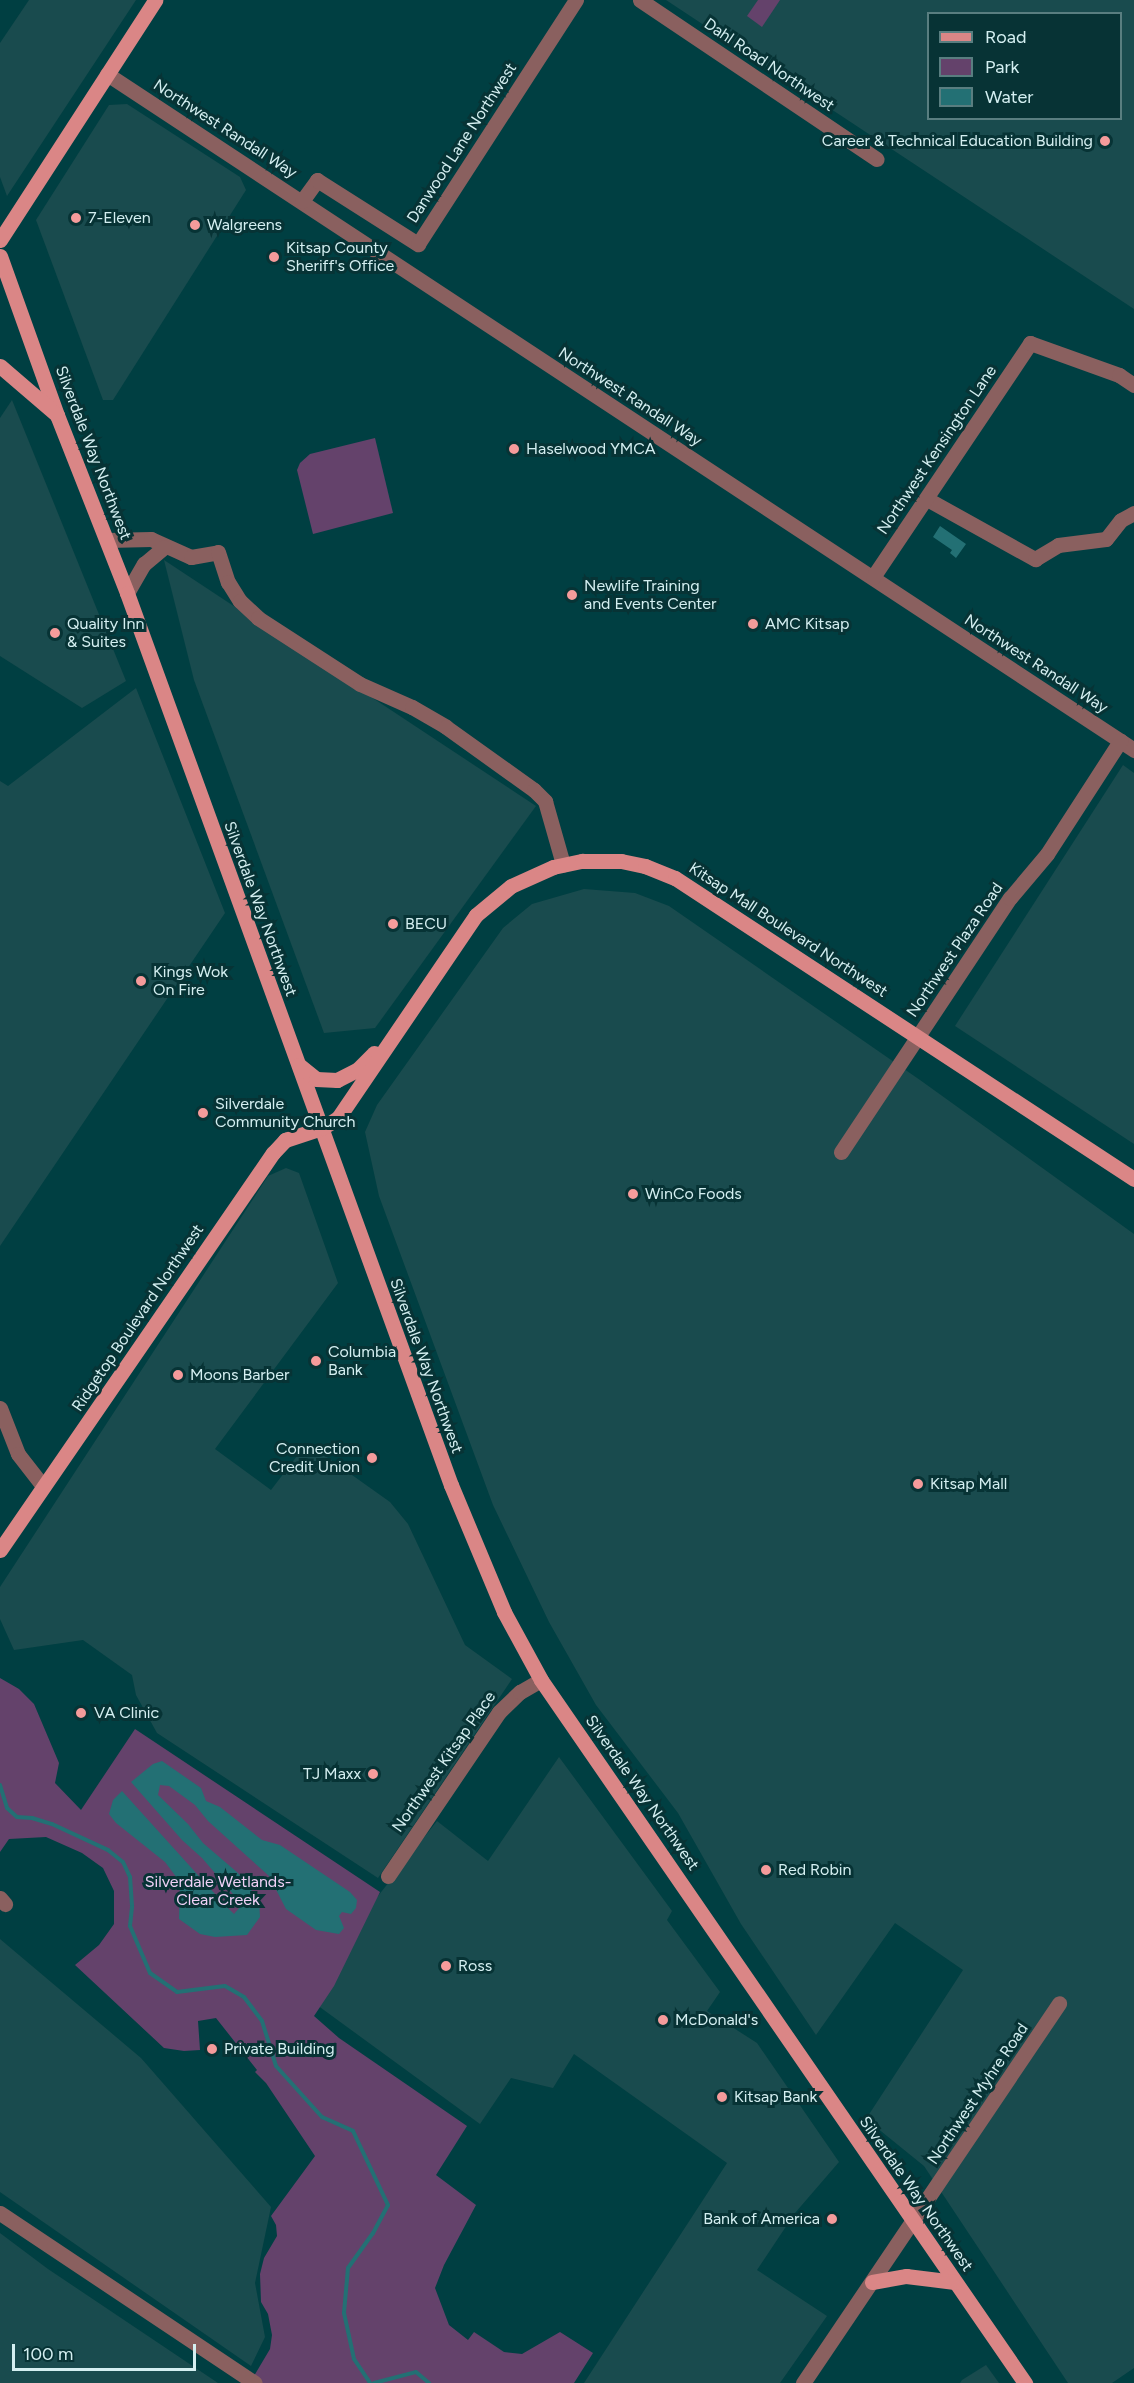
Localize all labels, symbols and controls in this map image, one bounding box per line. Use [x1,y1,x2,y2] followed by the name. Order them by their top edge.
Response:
[927,12,1122,120] legend
[700,14,838,116] street label: Dahl Road Northwest
[985,26,1026,48] text: Road
[985,56,1019,78] text: Park
[403,59,521,227] street label: Danwood Lane Northwest
[150,75,300,183] street label: Northwest Randall Way
[985,86,1033,108] text: Water
[822,131,1093,151] place label: Career & Technical Education Building
[1098,134,1112,148] marker: Career & Technical Education Building
[88,208,151,228] place label: 7-Eleven
[69,211,83,225] marker: 7-Eleven
[207,215,282,235] place label: Walgreens
[188,218,202,232] marker: Walgreens
[286,238,394,276] place label: Kitsap County Sheriff's Office
[267,250,281,264] marker: Kitsap County Sheriff's Office
[555,343,705,451] street label: Northwest Randall Way
[873,362,1001,538] street label: Northwest Kensington Lane
[51,363,135,543] street label: Silverdale Way Northwest
[526,439,656,459] place label: Haselwood YMCA
[507,442,521,456] marker: Haselwood YMCA
[584,576,716,614] place label: Newlife Training and Events Center
[565,588,579,602] marker: Newlife Training and Events Center
[961,610,1111,718] street label: Northwest Randall Way
[67,614,144,652] place label: Quality Inn & Suites
[765,614,849,634] place label: AMC Kitsap
[746,617,760,631] marker: AMC Kitsap
[48,626,62,640] marker: Quality Inn & Suites
[219,819,301,999] street label: Silverdale Way Northwest
[685,859,891,1001] street label: Kitsap Mall Boulevard Northwest
[903,879,1007,1021] street label: Northwest Plaza Road
[405,914,447,934] place label: BECU
[386,917,400,931] marker: BECU
[153,962,228,1000] place label: Kings Wok On Fire
[134,974,148,988] marker: Kings Wok On Fire
[215,1094,355,1132] place label: Silverdale Community Church
[196,1106,210,1120] marker: Silverdale Community Church
[645,1184,742,1204] place label: WinCo Foods
[626,1187,640,1201] marker: WinCo Foods
[68,1221,208,1415] street label: Ridgetop Boulevard Northwest
[385,1276,467,1456] street label: Silverdale Way Northwest
[328,1342,396,1380] place label: Columbia Bank
[309,1354,323,1368] marker: Columbia Bank
[190,1365,289,1385] place label: Moons Barber
[171,1368,185,1382] marker: Moons Barber
[269,1439,360,1477] place label: Connection Credit Union
[365,1451,379,1465] marker: Connection Credit Union
[930,1474,1007,1494] place label: Kitsap Mall
[911,1477,925,1491] marker: Kitsap Mall
[388,1688,500,1836] street label: Northwest Kitsap Place
[94,1703,159,1723] place label: VA Clinic
[72,1704,90,1722] marker: VA Clinic
[581,1712,703,1874] street label: Silverdale Way Northwest
[303,1764,361,1784] place label: TJ Maxx
[366,1767,380,1781] marker: TJ Maxx
[778,1860,851,1880] place label: Red Robin
[759,1863,773,1877] marker: Red Robin
[145,1872,291,1910] park label: Silverdale Wetlands- Clear Creek
[458,1956,492,1976] place label: Ross
[439,1959,453,1973] marker: Ross
[675,2010,758,2030] place label: McDonald's
[656,2013,670,2027] marker: McDonald's
[924,2020,1032,2168] street label: Northwest Myhre Road
[224,2039,335,2059] place label: Private Building
[205,2042,219,2056] marker: Private Building
[734,2087,817,2107] place label: Kitsap Bank
[715,2090,729,2104] marker: Kitsap Bank
[855,2113,977,2275] street label: Silverdale Way Northwest
[703,2209,820,2229] place label: Bank of America
[825,2212,839,2226] marker: Bank of America
[15,2332,200,2370] scale bar
[23,2343,73,2365] text: 100 m

